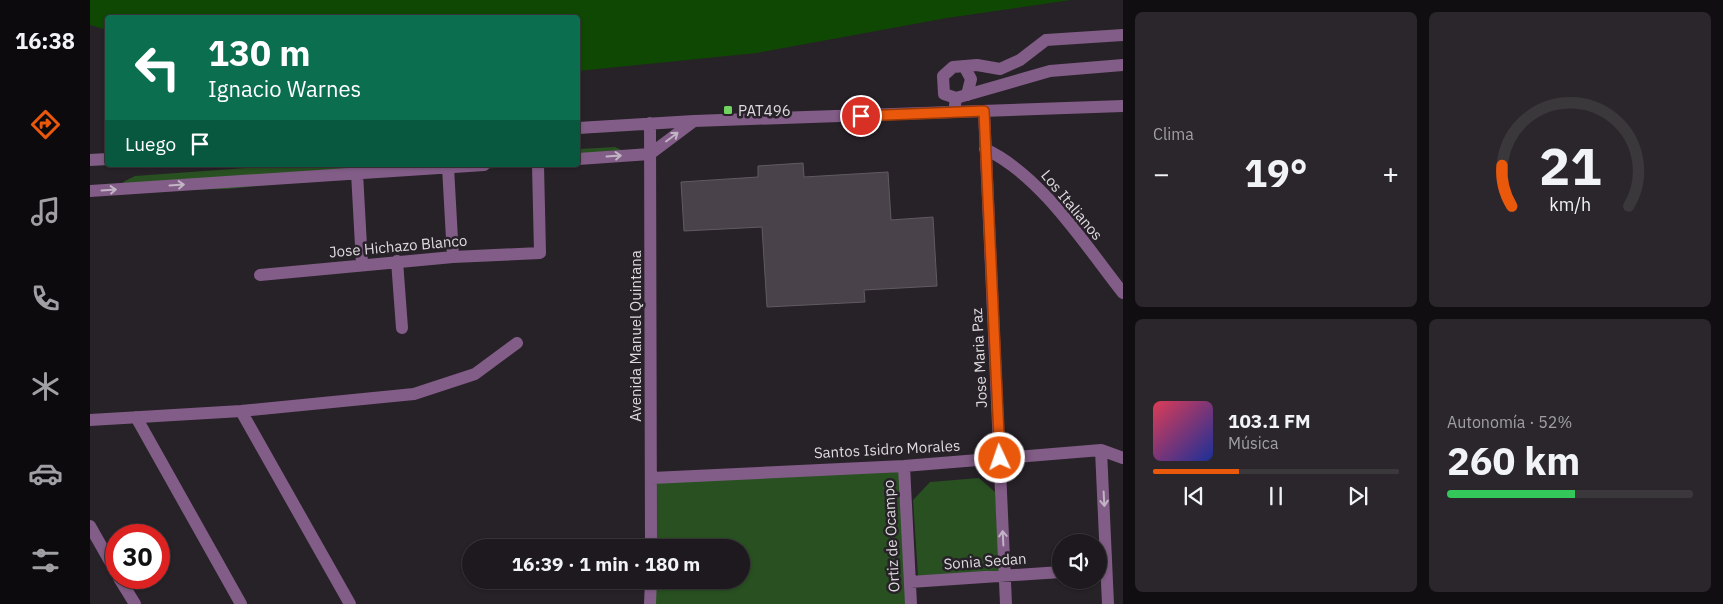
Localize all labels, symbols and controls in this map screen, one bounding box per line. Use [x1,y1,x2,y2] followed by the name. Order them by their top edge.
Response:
[15,26,75,55] text: 16:38
[208,30,311,76] text: 130 m
[125,35,190,100] icon: left
[208,74,361,103] text: Ignacio Warnes
[840,95,882,137] pin
[738,101,791,120] place label: PAT496
[847,102,875,130] icon: arrive
[722,104,734,116] marker: PAT496
[28,107,63,142] icon: directions
[1153,124,1194,144] text: Clima
[186,130,214,158] icon: arrive
[125,132,176,156] text: Luego
[665,132,678,143] one-way arrow
[1539,132,1601,199] text: 21
[1244,148,1308,197] text: 19°
[605,152,621,161] one-way arrow
[1153,155,1170,192] text: −
[1382,155,1399,192] text: +
[1037,166,1107,244] street label: Los Italianos
[169,181,185,190] one-way arrow
[101,185,117,194] one-way arrow
[1549,193,1591,216] text: km/h
[28,194,63,229] icon: music
[328,230,468,262] street label: Jose Hichazo Blanco
[626,250,645,422] street label: Avenida Manuel Quintana
[28,281,63,316] icon: phone
[967,308,991,408] street label: Jose Maria Paz
[28,369,63,404] icon: climate
[1228,409,1311,433] text: 103.1 FM
[1447,412,1572,432] text: Autonomía · 52%
[973,431,1025,483] position arrow
[1228,433,1278,453] text: Música
[813,436,961,462] street label: Santos Isidro Morales
[1447,436,1580,485] text: 260 km
[28,456,63,491] icon: car
[879,479,903,593] street label: Ortiz de Ocampo
[1180,482,1208,510] icon: previous
[1262,482,1290,510] icon: pause
[1344,482,1372,510] icon: next
[1099,491,1108,507] one-way arrow
[105,524,170,589] speed limit sign: 30
[999,530,1008,546] one-way arrow
[1052,534,1107,589] map controls
[1052,534,1107,589] button: sound
[28,543,63,578] icon: filters
[943,549,1027,573] street label: Sonia Sedan
[512,552,700,576] text: 16:39 · 1 min · 180 m

